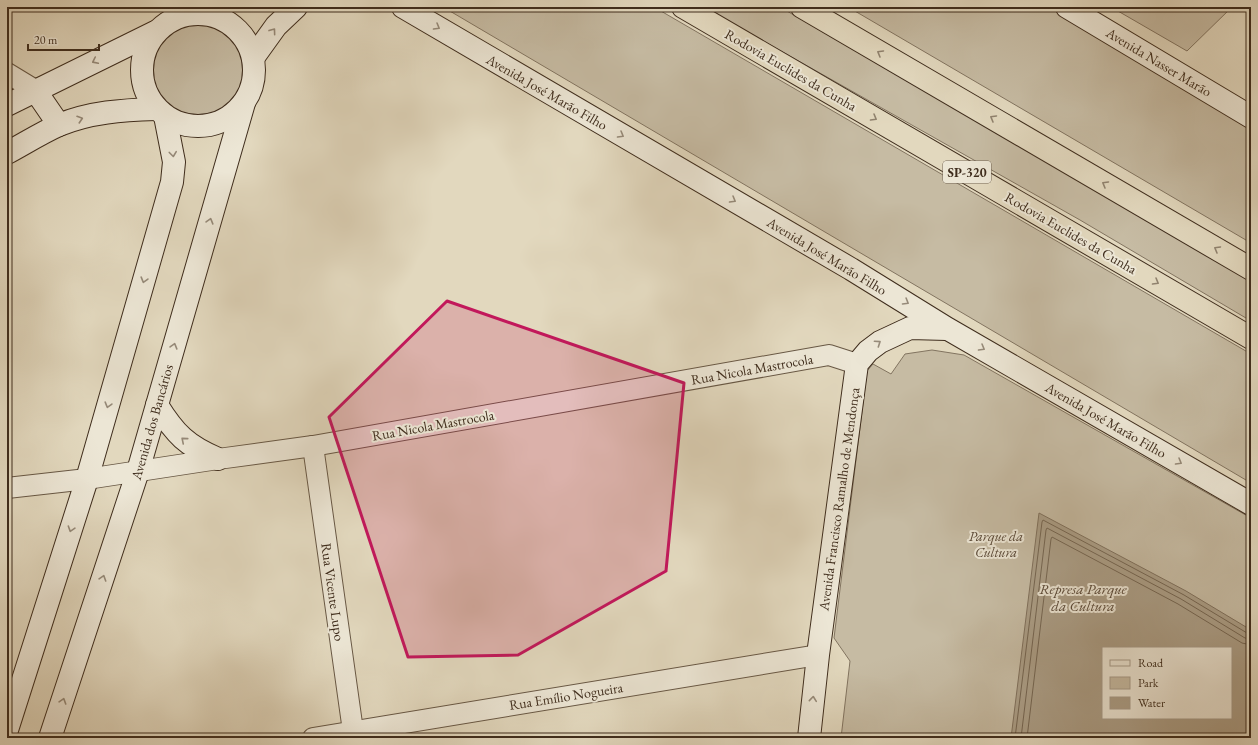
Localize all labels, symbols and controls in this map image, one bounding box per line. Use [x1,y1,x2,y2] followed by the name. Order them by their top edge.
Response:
[433,22,440,29] one-way arrow
[1102,23,1215,101] street label: Avenida Nasser Marão
[722,25,860,115] street label: Rodovia Euclides da Cunha
[28,26,99,52] scale bar
[268,28,276,35] one-way arrow
[34,32,58,48] text: 20 m
[482,50,611,134] street label: Avenida José Marão Filho
[877,50,884,57] one-way arrow
[92,56,99,64] one-way arrow
[870,114,877,121] one-way arrow
[76,115,83,123] one-way arrow
[990,116,997,123] one-way arrow
[617,130,624,137] one-way arrow
[168,151,177,157] one-way arrow
[943,161,991,183] road number: SP-320
[1102,181,1109,188] one-way arrow
[1002,188,1140,278] street label: Rodovia Euclides da Cunha
[729,196,737,203] one-way arrow
[763,213,890,299] street label: Avenida José Marão Filho
[205,218,214,225] one-way arrow
[1214,247,1221,254] one-way arrow
[140,276,149,283] one-way arrow
[1152,278,1159,285] one-way arrow
[901,298,908,305] one-way arrow
[874,341,881,348] one-way arrow
[169,343,178,350] one-way arrow
[978,344,985,351] one-way arrow
[690,349,815,389] street label: Rua Nicola Mastrocola
[127,362,177,483] street label: Avenida dos Bancários
[1041,378,1170,462] street label: Avenida José Marão Filho
[814,386,864,613] street label: Avenida Francisco Ramalho de Mendonça
[104,401,113,408] one-way arrow
[371,405,496,445] street label: Rua Nicola Mastrocola
[182,437,189,444] one-way arrow
[1175,458,1182,465] one-way arrow
[67,526,76,533] one-way arrow
[969,527,1023,561] park label: Parque da Cultura
[317,542,349,642] street label: Rua Vicente Lupo
[99,574,107,581] one-way arrow
[1039,579,1128,615] water label: Represa Parque da Cultura
[1102,647,1232,719] legend
[1138,655,1164,671] text: Road
[1138,675,1159,691] text: Park
[508,678,625,714] street label: Rua Emílio Nogueira
[1138,695,1165,711] text: Water
[808,696,817,702] one-way arrow
[58,698,66,705] one-way arrow

